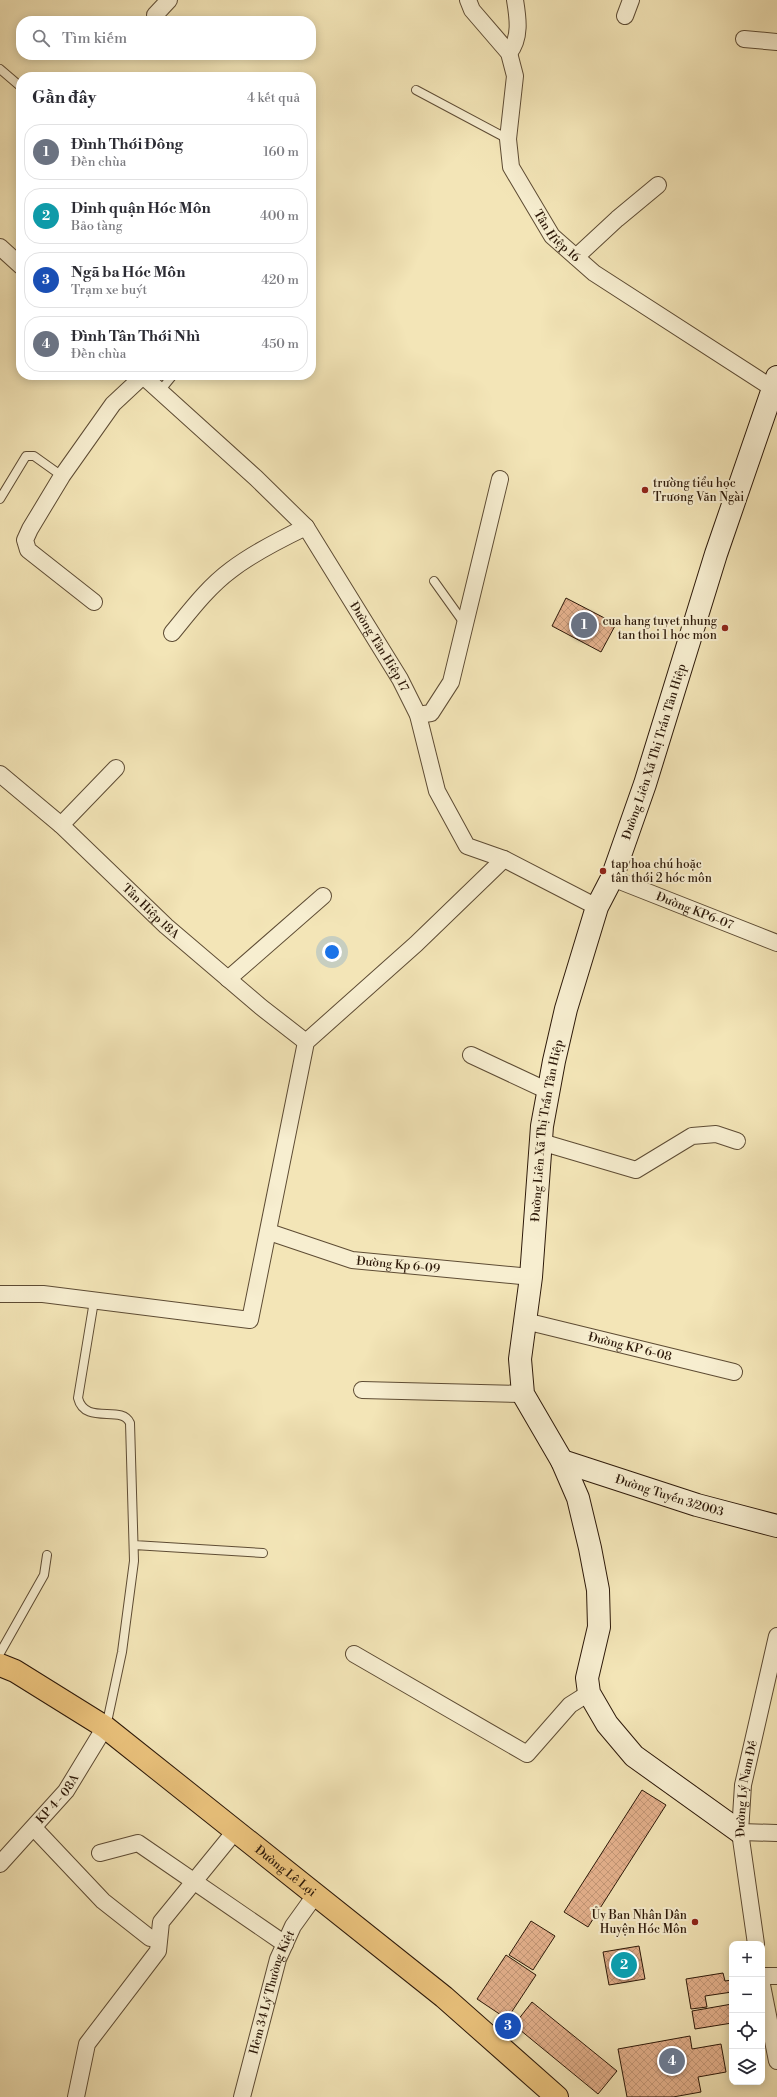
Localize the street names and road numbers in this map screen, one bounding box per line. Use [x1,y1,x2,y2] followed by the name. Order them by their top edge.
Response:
[530,207,583,265] street label: Tân Hiệp 16
[346,599,412,694] street label: Đường Tân Hiệp 17
[619,662,690,842] street label: Đường Liên Xã Thị Trấn Tân Hiệp
[119,881,183,943] street label: Tân Hiệp 18A
[654,889,735,933] street label: Đường KP6-07
[528,1038,567,1222] street label: Đường Liên Xã Thị Trấn Tân Hiệp
[356,1253,441,1276] street label: Đường Kp 6-09
[586,1330,673,1365] street label: Đường KP 6-08
[613,1472,726,1520] street label: Đường Tuyến 3/2003
[732,1739,761,1838] street label: Đường Lý Nam Đế
[33,1771,83,1827] street label: KP 4 - 08A
[252,1842,319,1900] street label: Đường Lê Lợi
[246,1927,298,2056] street label: Hẻm 34 Lý Thường Kiệt

